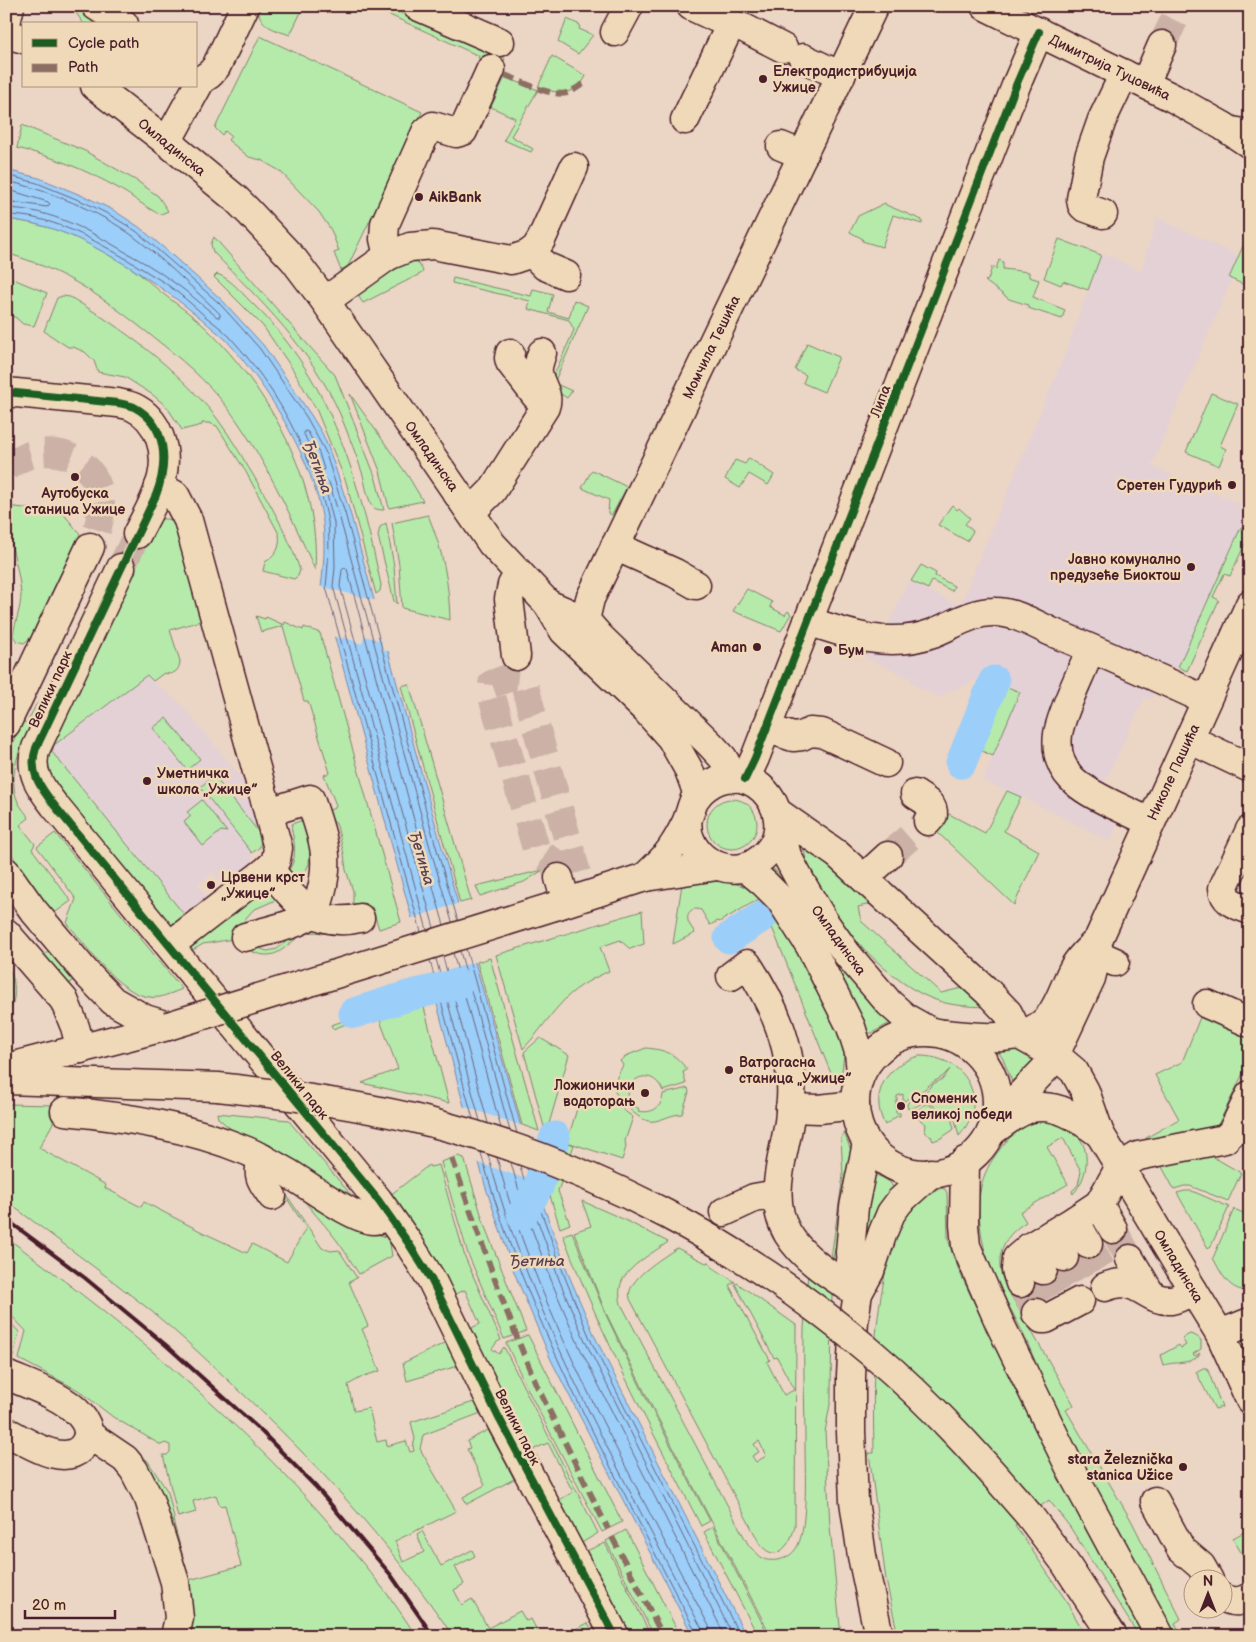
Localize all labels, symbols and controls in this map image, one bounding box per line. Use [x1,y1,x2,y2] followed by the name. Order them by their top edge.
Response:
[22,22,198,88] legend
[1046,31,1174,105] street label: Димитрија Туцовића
[68,34,139,53] text: Cycle path
[68,58,98,77] text: Path
[773,63,918,96] place label: Електродистрибуција Ужице
[757,73,769,85] marker: Електродистрибуција Ужице
[134,115,210,180] street label: Омладинска
[428,189,482,206] place label: AikBank
[413,191,425,203] marker: AikBank
[679,292,744,402] street label: Момчила Тешића
[866,382,895,421] street label: Липа
[401,418,463,495] street label: Омладинска
[299,438,336,497] water label: Ђетиња
[69,471,81,483] marker: Аутобуска станица Ужице
[1117,477,1222,494] place label: Сретен Гудурић
[1226,479,1238,491] marker: Сретен Гудурић
[25,485,126,518] place label: Аутобуска станица Ужице
[1050,551,1181,584] place label: Јавно комунално предузеће Биоктош
[1185,561,1197,573] marker: Јавно комунално предузеће Биоктош
[710,639,747,656] place label: Aman
[751,641,763,653] marker: Aman
[838,642,864,659] place label: Бум
[822,644,834,656] marker: Бум
[25,647,76,731] street label: Велики парк
[1144,721,1204,823] street label: Николе Пашића
[157,765,258,798] place label: Уметничка школа „Ужице”
[141,775,153,787] marker: Уметничка школа „Ужице”
[405,829,438,888] water label: Ђетиња
[221,869,305,902] place label: Црвени крст „Ужице”
[205,879,217,891] marker: Црвени крст „Ужице”
[808,902,870,979] street label: Омладинска
[267,1048,333,1123] street label: Велики парк
[739,1054,852,1087] place label: Ватрогасна станица „Ужице”
[723,1064,735,1076] marker: Ватрогасна станица „Ужице”
[553,1077,635,1110] place label: Ложионички водоторањ
[639,1087,651,1099] marker: Ложионички водоторањ
[911,1090,1013,1123] place label: Споменик великој победи
[895,1100,907,1112] marker: Споменик великој победи
[1150,1227,1207,1306] street label: Омладинска
[509,1252,565,1271] water label: Ђетиња
[491,1386,544,1469] street label: Велики парк
[1068,1449,1173,1484] place label: stara Železnička stanica Užice
[1177,1461,1189,1473] marker: stara Železnička stanica Užice
[1184,1570,1234,1620] north arrow
[1203,1573,1213,1590] text: N
[25,1587,115,1619] scale bar
[32,1596,66,1615] text: 20 m

